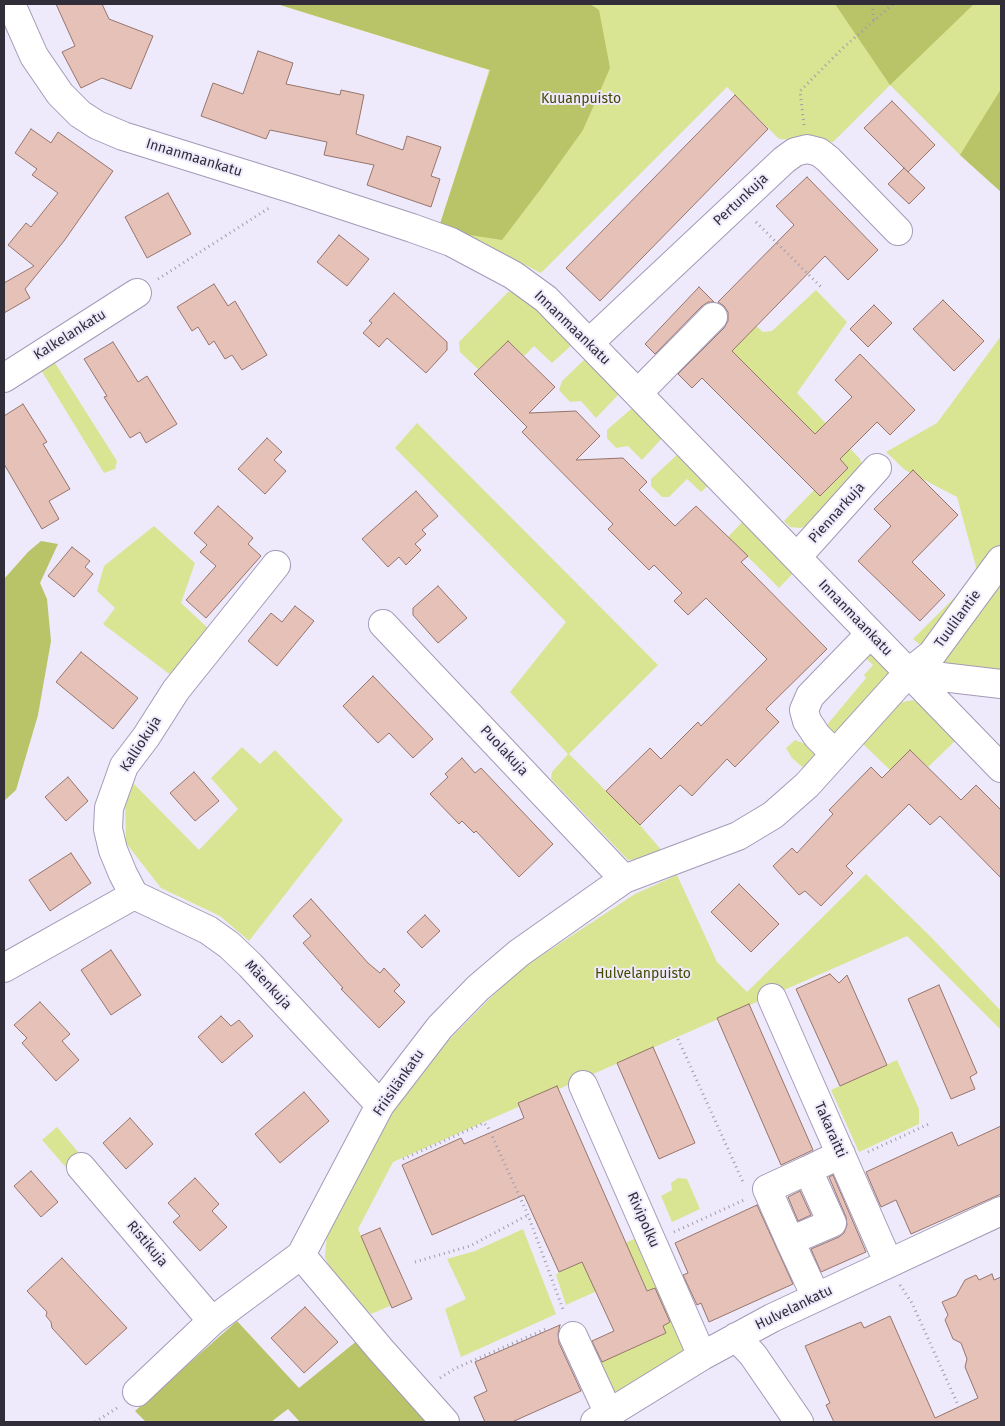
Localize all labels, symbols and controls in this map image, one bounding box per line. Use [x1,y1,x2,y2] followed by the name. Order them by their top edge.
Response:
[541,91,621,107] park label: Kuuanpuisto
[144,135,244,181] street label: Innanmaankatu
[710,170,772,230] street label: Pertunkuja
[530,287,614,369] street label: Innanmaankatu
[31,306,109,364] street label: Kalkelankatu
[805,479,869,547] street label: Piennarkuja
[814,576,896,660] street label: Innanmaankatu
[931,587,985,651] street label: Tuulilantie
[117,713,165,775] street label: Kalliokuja
[477,722,531,780] street label: Puolakuja
[241,957,295,1013] street label: Mäenkuja
[595,966,691,982] park label: Hulvelanpuisto
[370,1046,428,1120] street label: Friisilänkatu
[810,1100,850,1160] street label: Takaraitti
[623,1190,663,1250] street label: Rivipolku
[123,1218,171,1270] street label: Ristikuja
[753,1282,835,1334] street label: Hulvelankatu

